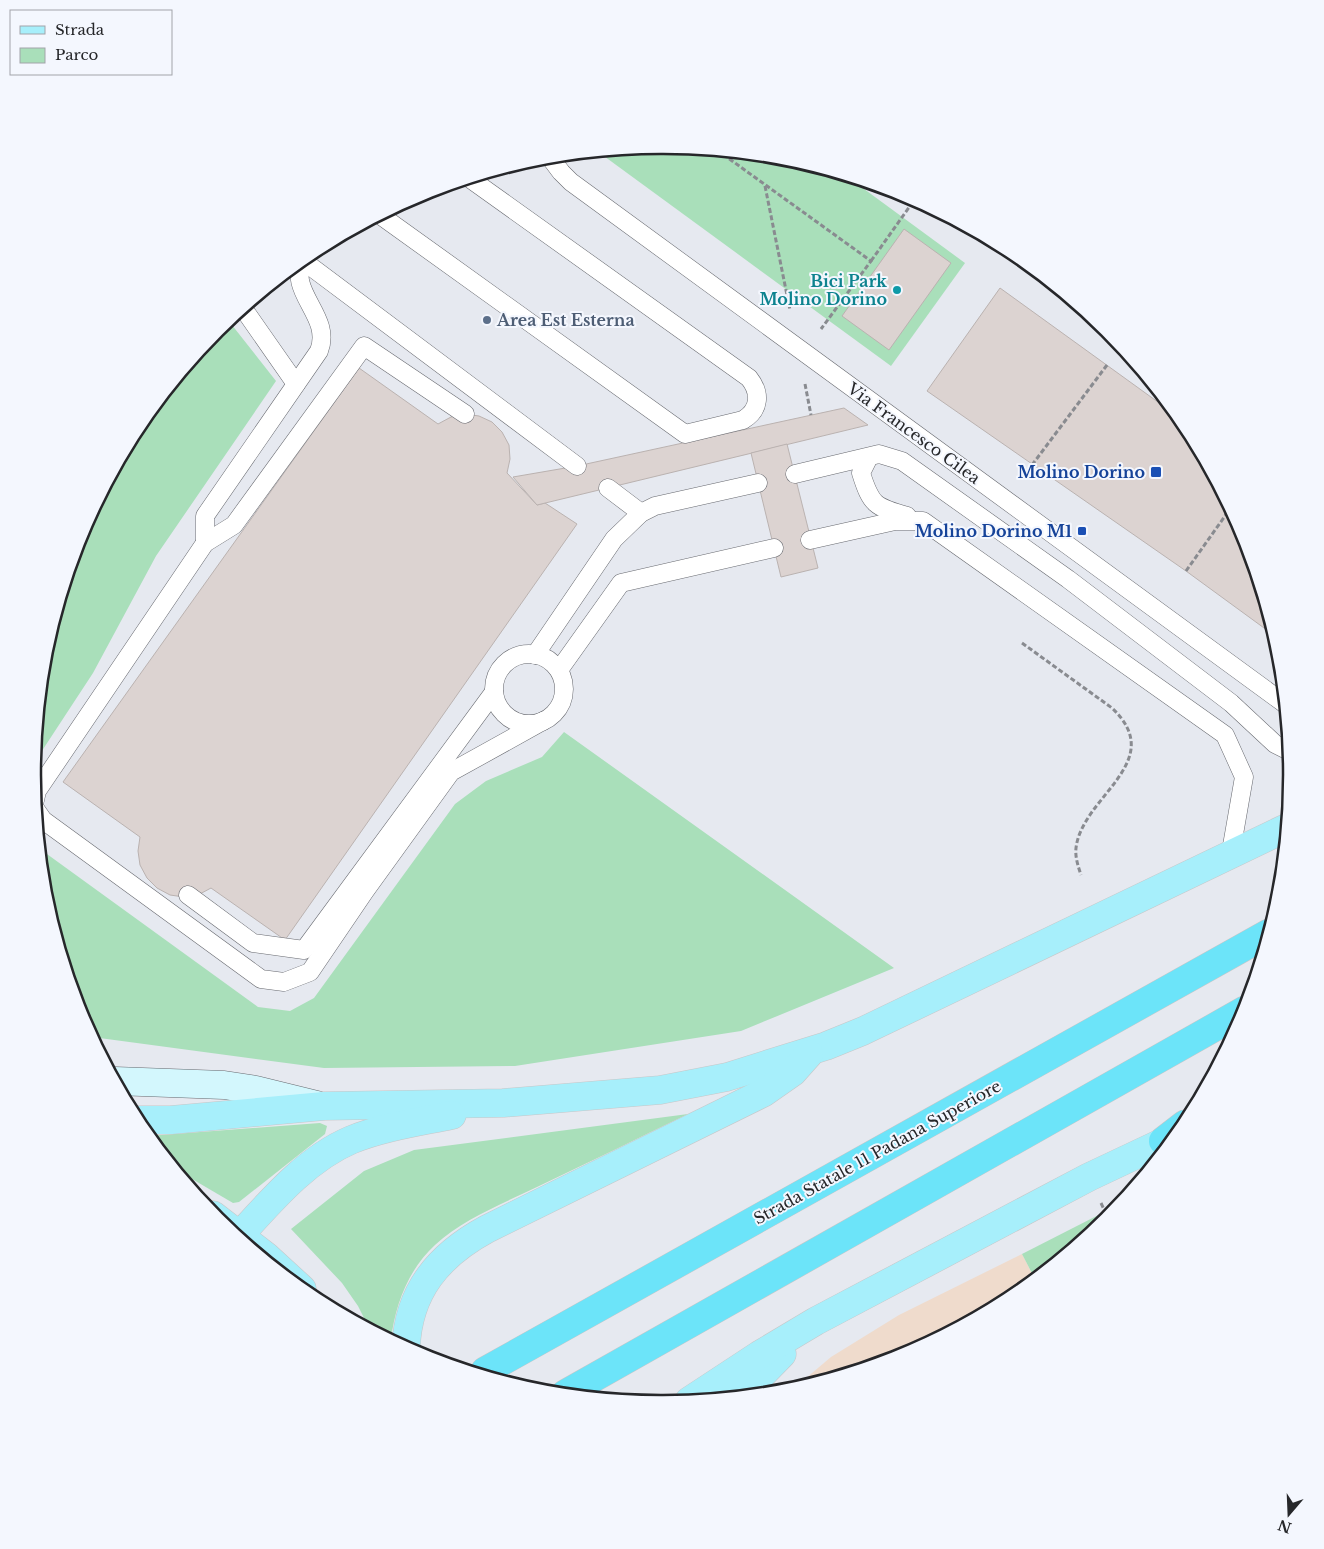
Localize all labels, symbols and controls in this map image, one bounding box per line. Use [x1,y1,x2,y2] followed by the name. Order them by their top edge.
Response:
[10,10,172,75] legend
[55,20,105,39] text: Strada
[55,45,98,64] text: Parco
[759,271,887,309] place label: Bici Park Molino Dorino
[891,284,903,296] marker: Bici Park Molino Dorino
[496,310,635,330] place label: Area Est Esterna
[481,314,493,326] marker: Area Est Esterna
[843,377,984,488] street label: Via Francesco Cilea
[1017,462,1145,482] place label: Molino Dorino
[1149,465,1163,479] marker: Molino Dorino
[915,521,1072,541] place label: Molino Dorino M1
[1076,525,1088,537] marker: Molino Dorino M1
[750,1075,1004,1229] street label: Strada Statale 11 Padana Superiore
[1264,1489,1314,1539] north arrow
[1276,1516,1294,1537] text: N

